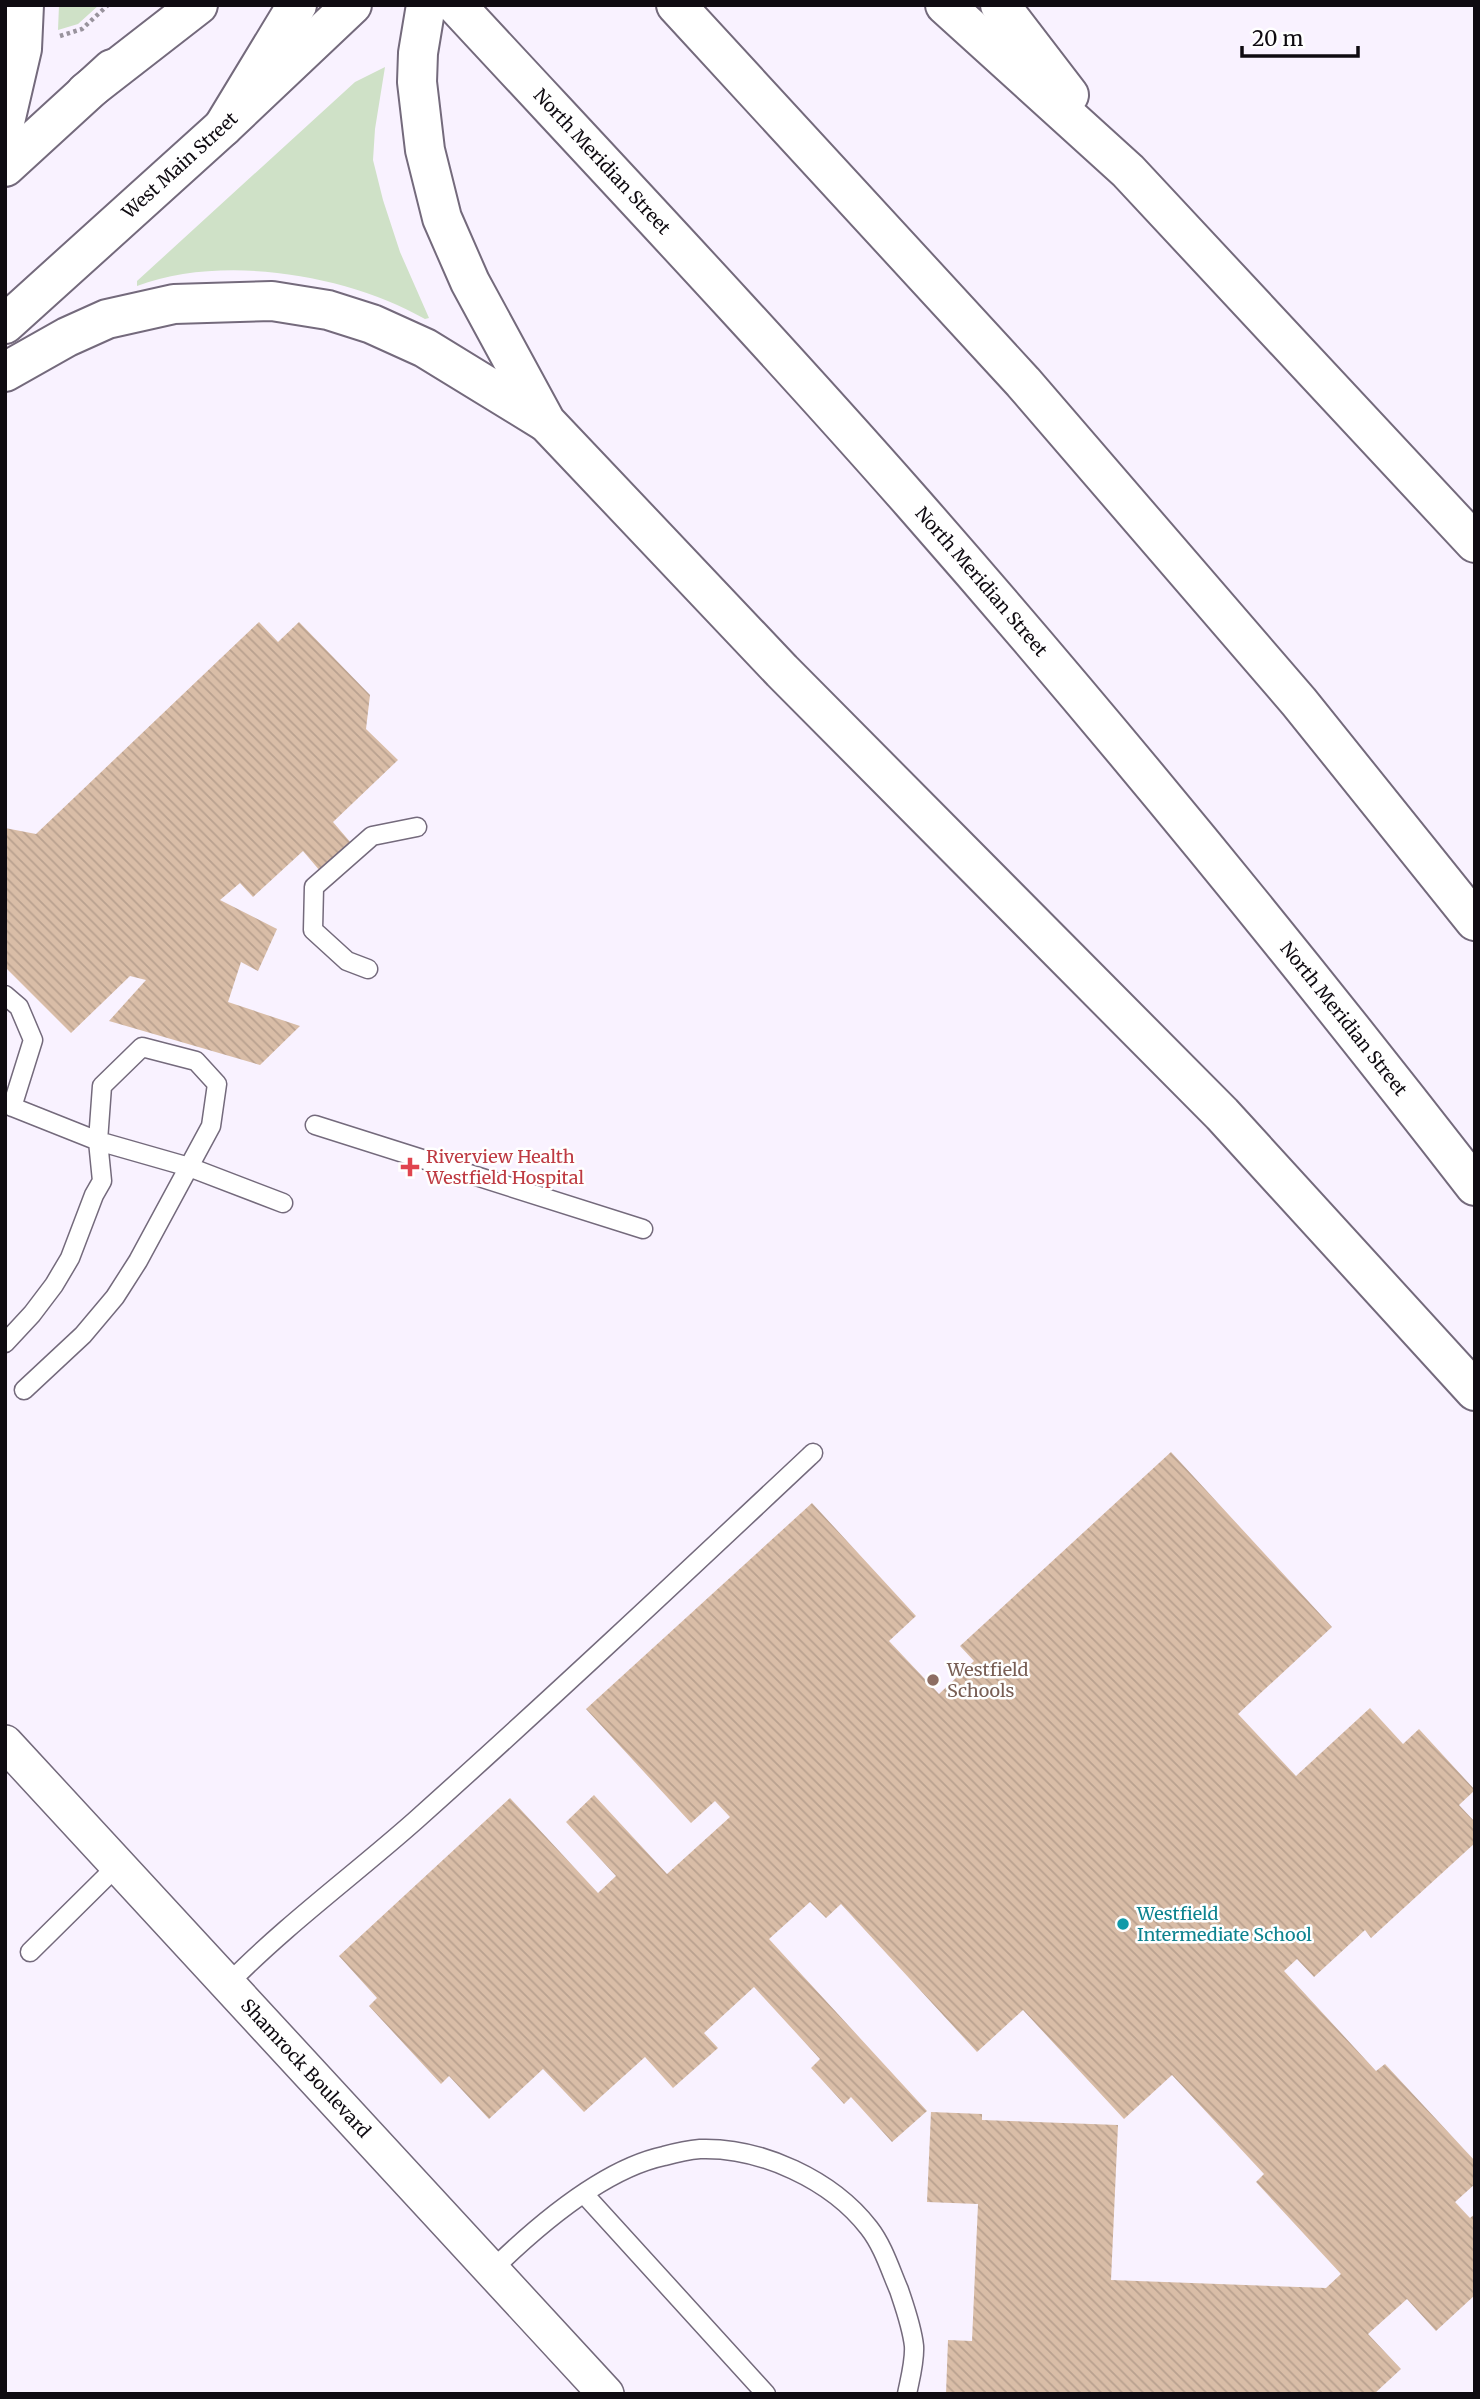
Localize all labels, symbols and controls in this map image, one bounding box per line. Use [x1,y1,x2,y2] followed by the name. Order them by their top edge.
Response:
[1242,14,1358,58] scale bar
[1252,25,1304,52] text: 20 m
[529,84,675,239] street label: North Meridian Street
[116,107,242,224] street label: West Main Street
[910,502,1052,661] street label: North Meridian Street
[1275,937,1412,1100] street label: North Meridian Street
[425,1145,585,1189] place label: Riverview Health Westfield Hospital
[400,1157,420,1177] marker: Riverview Health Westfield Hospital
[946,1658,1029,1702] place label: Westfield Schools
[925,1672,941,1688] marker: Westfield Schools
[1136,1902,1312,1946] place label: Westfield Intermediate School
[1115,1916,1131,1932] marker: Westfield Intermediate School
[236,1994,376,2142] street label: Shamrock Boulevard

